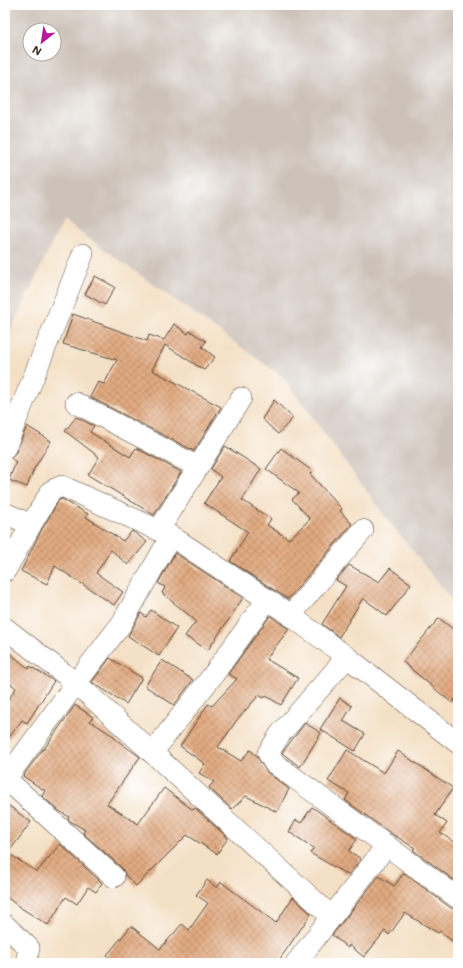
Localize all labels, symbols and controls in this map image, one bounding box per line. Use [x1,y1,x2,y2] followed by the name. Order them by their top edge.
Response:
[22,22,62,62] north arrow
[29,43,44,60] text: N

